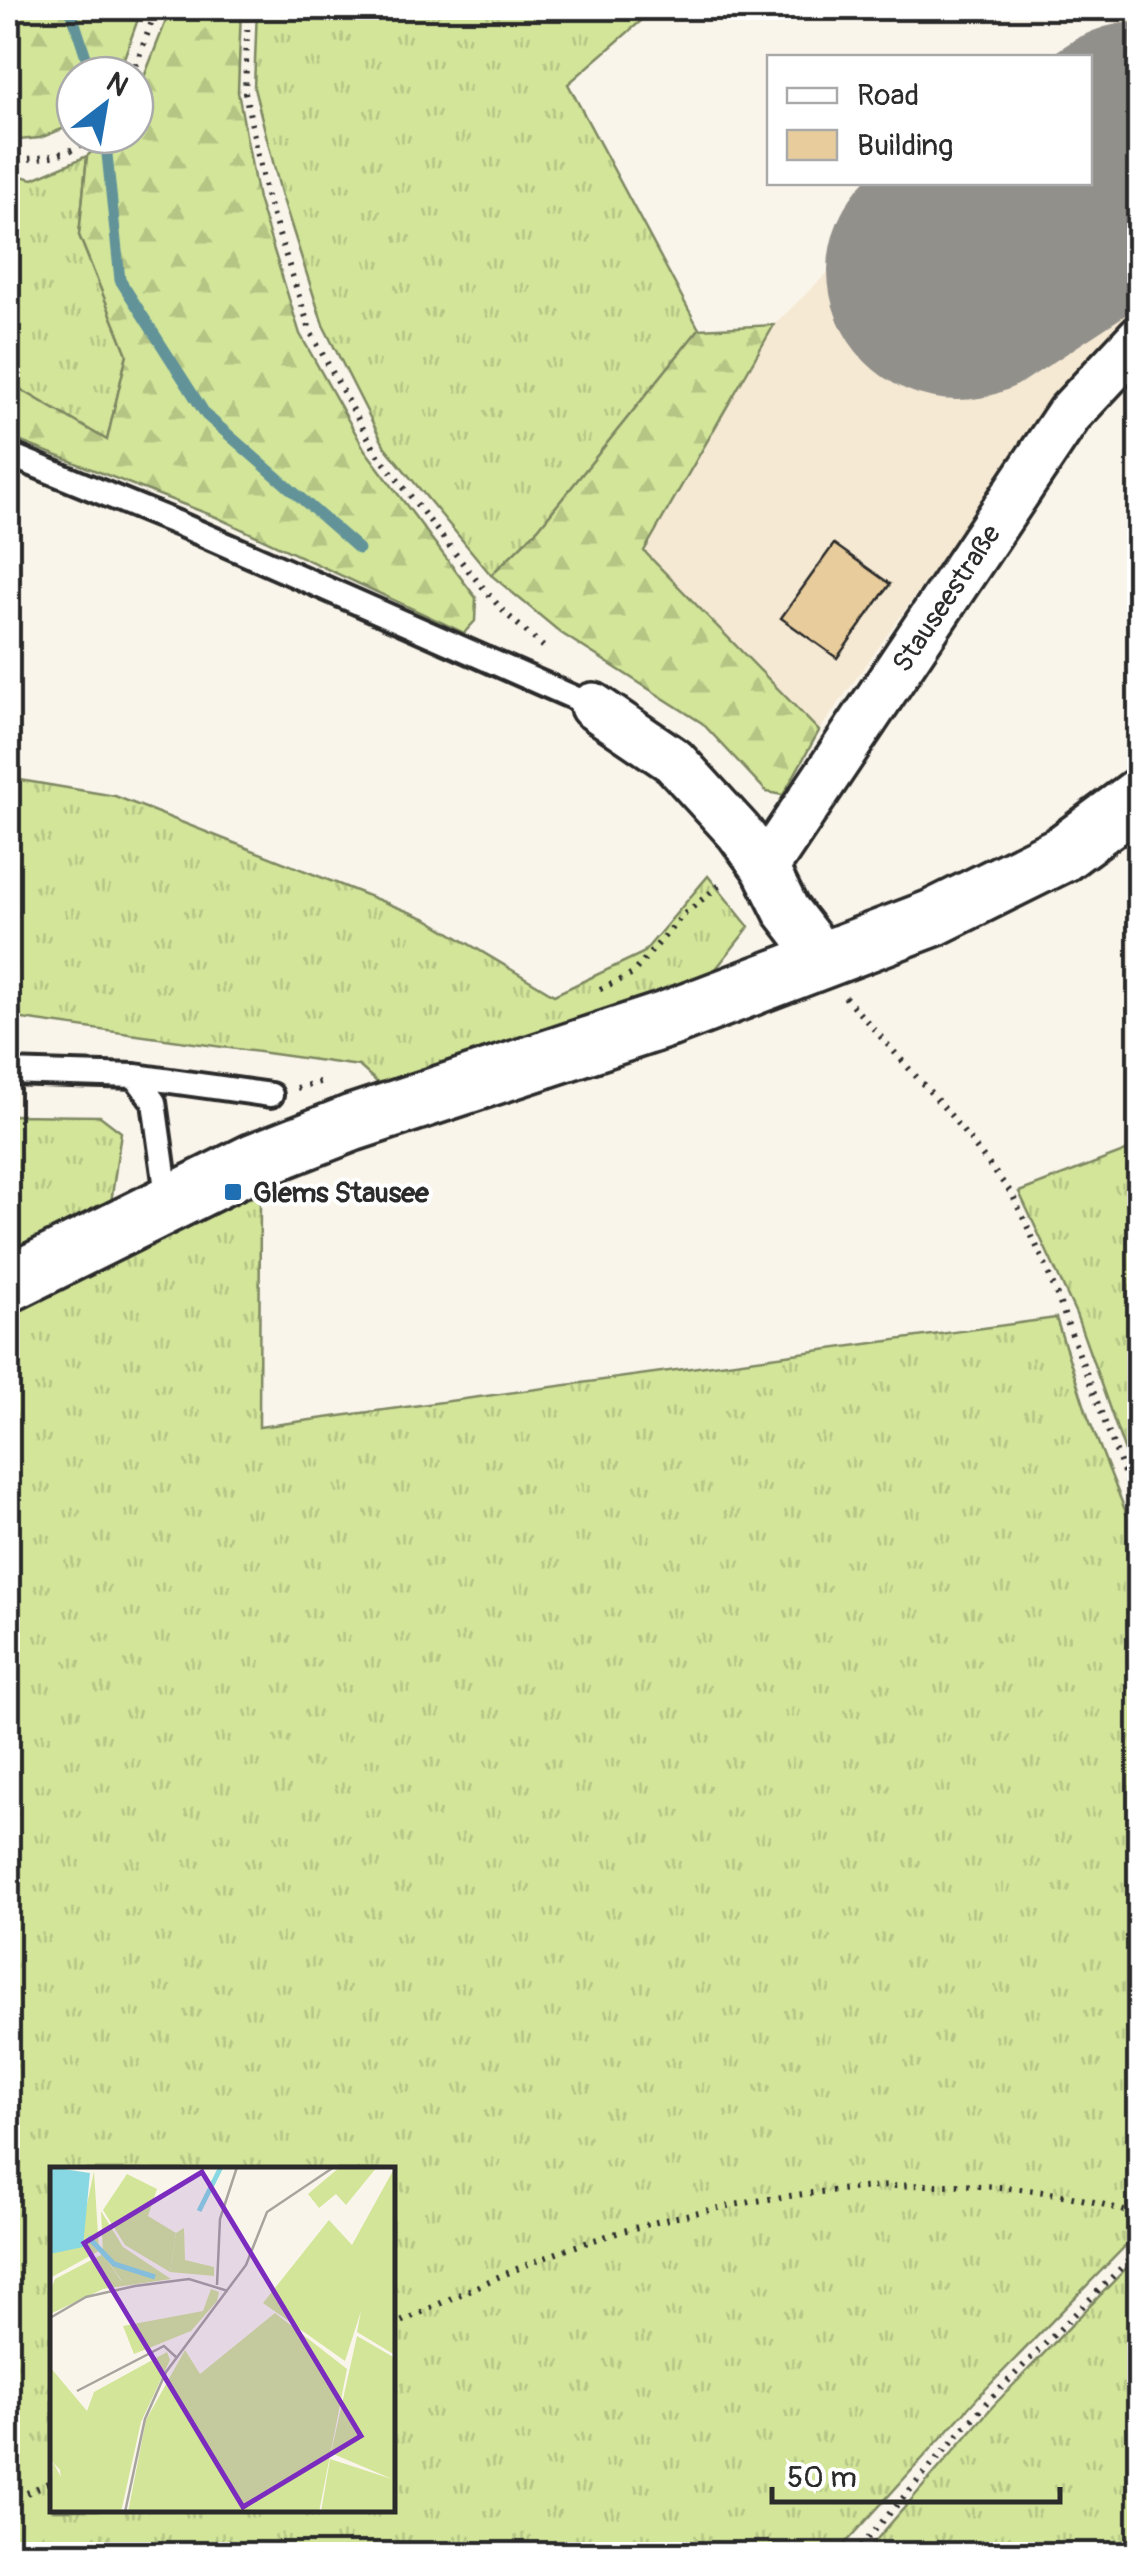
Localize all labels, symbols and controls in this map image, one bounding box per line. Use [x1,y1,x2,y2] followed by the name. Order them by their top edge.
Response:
[55,55,155,155] north arrow
[767,55,1092,185] legend
[100,65,134,105] text: N
[857,77,919,114] text: Road
[857,127,953,164] text: Building
[885,518,1009,679] street label: Stauseestraße
[253,1176,430,1211] place label: Glems Stausee
[222,1181,244,1203] marker: Glems Stausee
[50,2167,395,2512] inset map
[772,2442,1060,2504] scale bar
[787,2459,857,2496] text: 50 m

